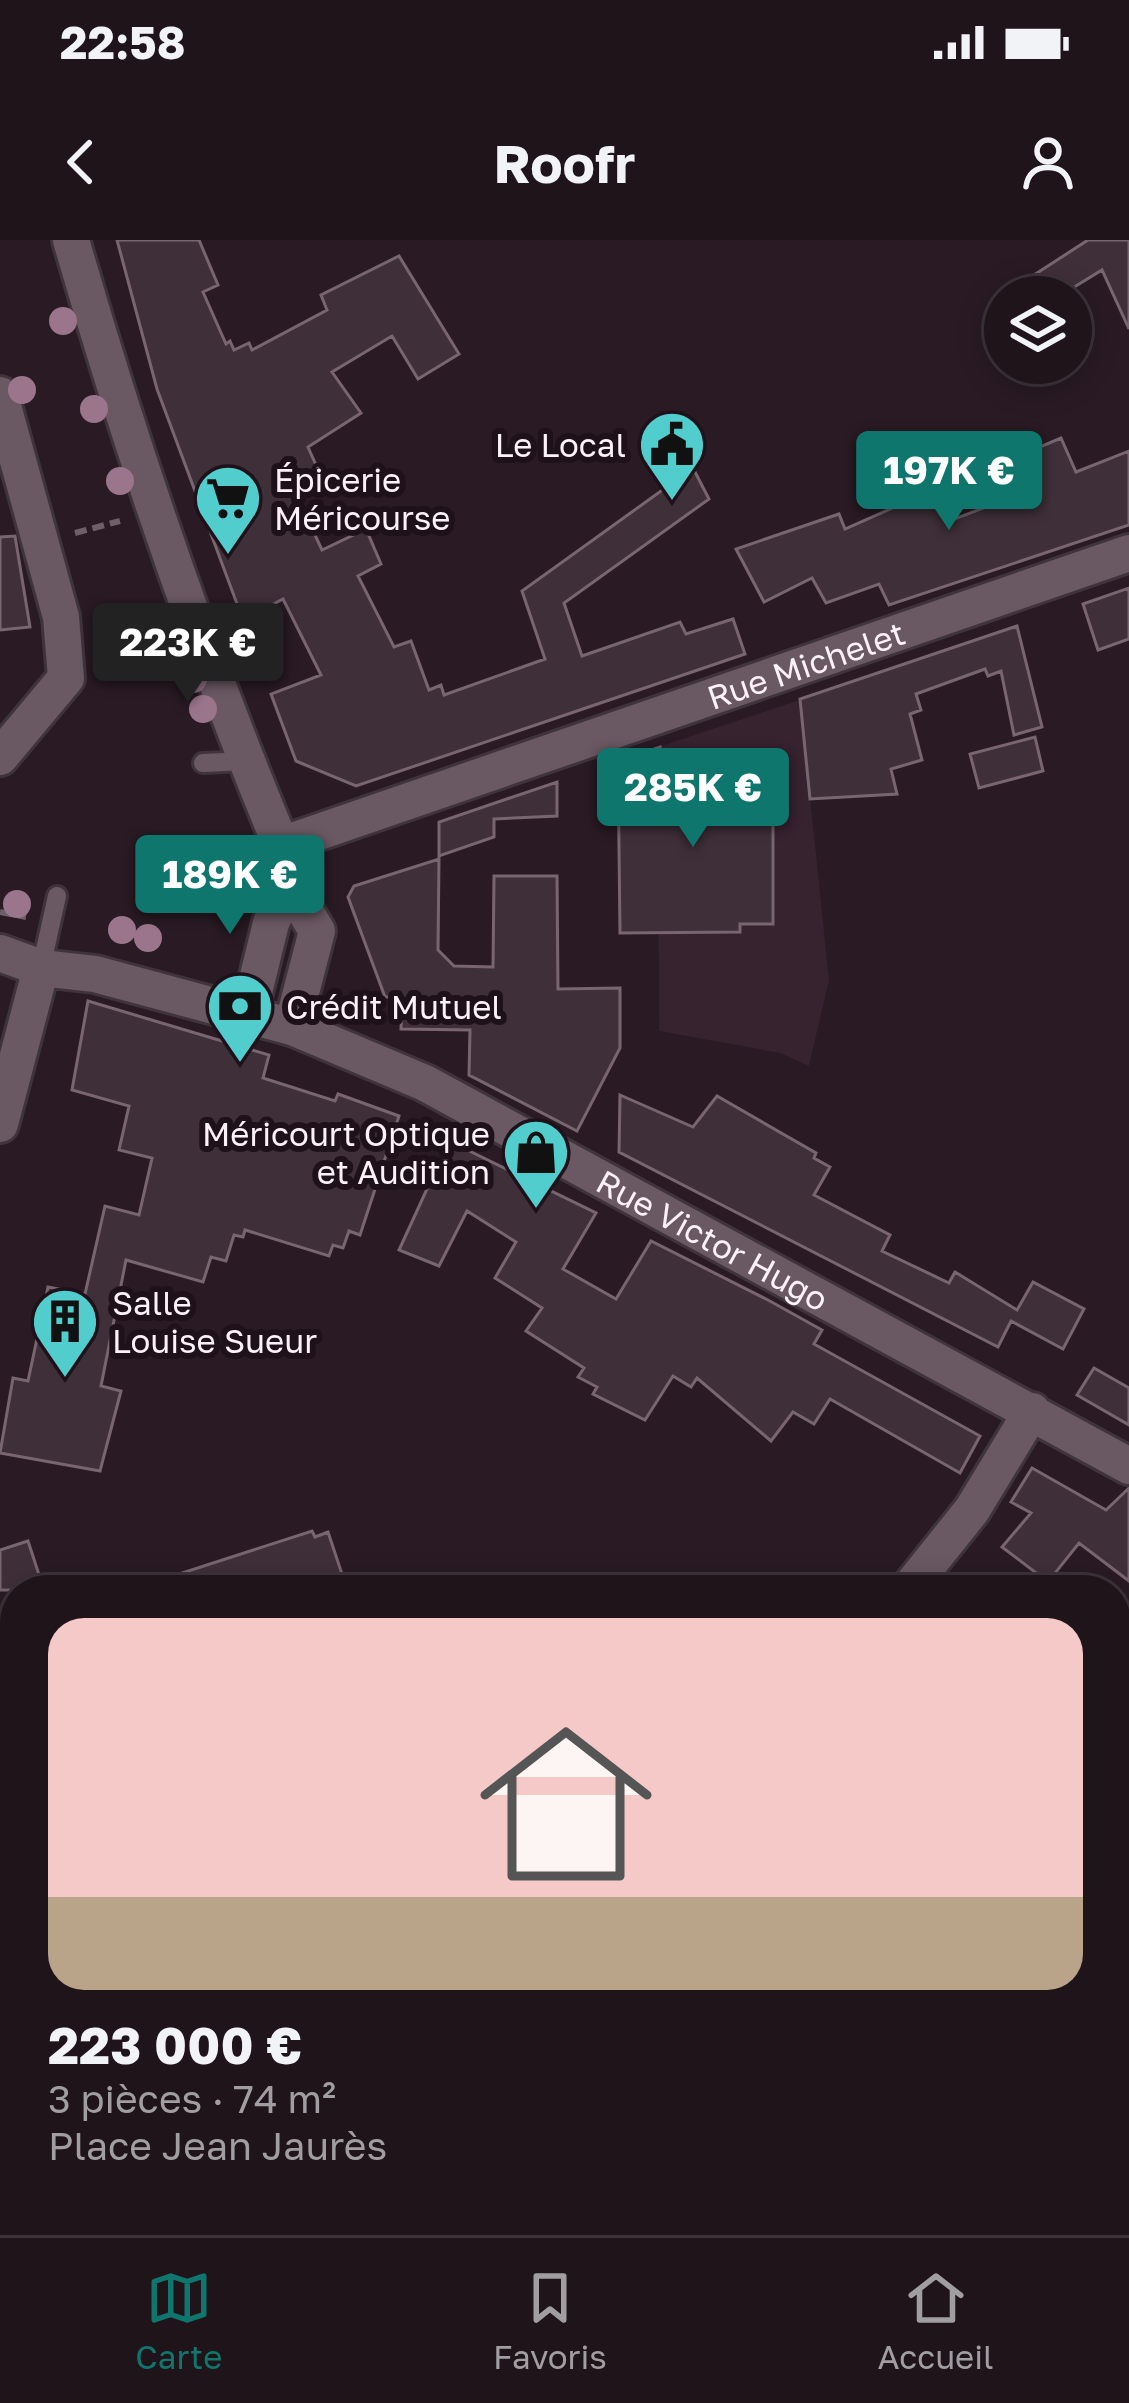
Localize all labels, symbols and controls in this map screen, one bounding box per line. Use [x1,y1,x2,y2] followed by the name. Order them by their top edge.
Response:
[60,15,186,69] text: 22:58
[48,129,114,195] icon: back
[1015,129,1081,195] icon: person
[493,130,636,195] text: Roofr
[984,276,1092,384] map controls
[984,276,1092,384] button: layers
[637,409,707,503] public building icon: Le Local
[495,425,626,464] place label: Le Local
[851,431,1047,533] pin: 197K €
[883,446,1015,493] text: 197K €
[274,460,450,537] place label: Épicerie Méricourse
[193,463,263,557] supermarket icon: Épicerie Méricourse
[90,603,286,705] pin: 223K €
[702,612,910,716] street label: Rue Michelet
[120,618,256,665] text: 223K €
[595,748,791,850] pin: 285K €
[624,763,762,810] text: 285K €
[132,835,328,937] pin: 189K €
[162,850,298,897] text: 189K €
[205,971,275,1065] bank icon: Crédit Mutuel
[286,987,502,1026] place label: Crédit Mutuel
[202,1114,490,1191] place label: Méricourt Optique et Audition
[501,1117,571,1211] shop icon: Méricourt Optique et Audition
[590,1161,835,1318] street label: Rue Victor Hugo
[112,1283,317,1360] place label: Salle Louise Sueur
[30,1286,100,1380] building icon: Salle Louise Sueur
[458,1696,674,1912] icon: home
[48,2014,302,2075] text: 223 000 €
[48,2075,336,2122] text: 3 pièces · 74 m²
[48,2122,387,2169] text: Place Jean Jaurès
[135,2265,222,2376] tab: Carte
[493,2265,607,2376] tab: Favoris
[877,2265,994,2376] tab: Accueil

